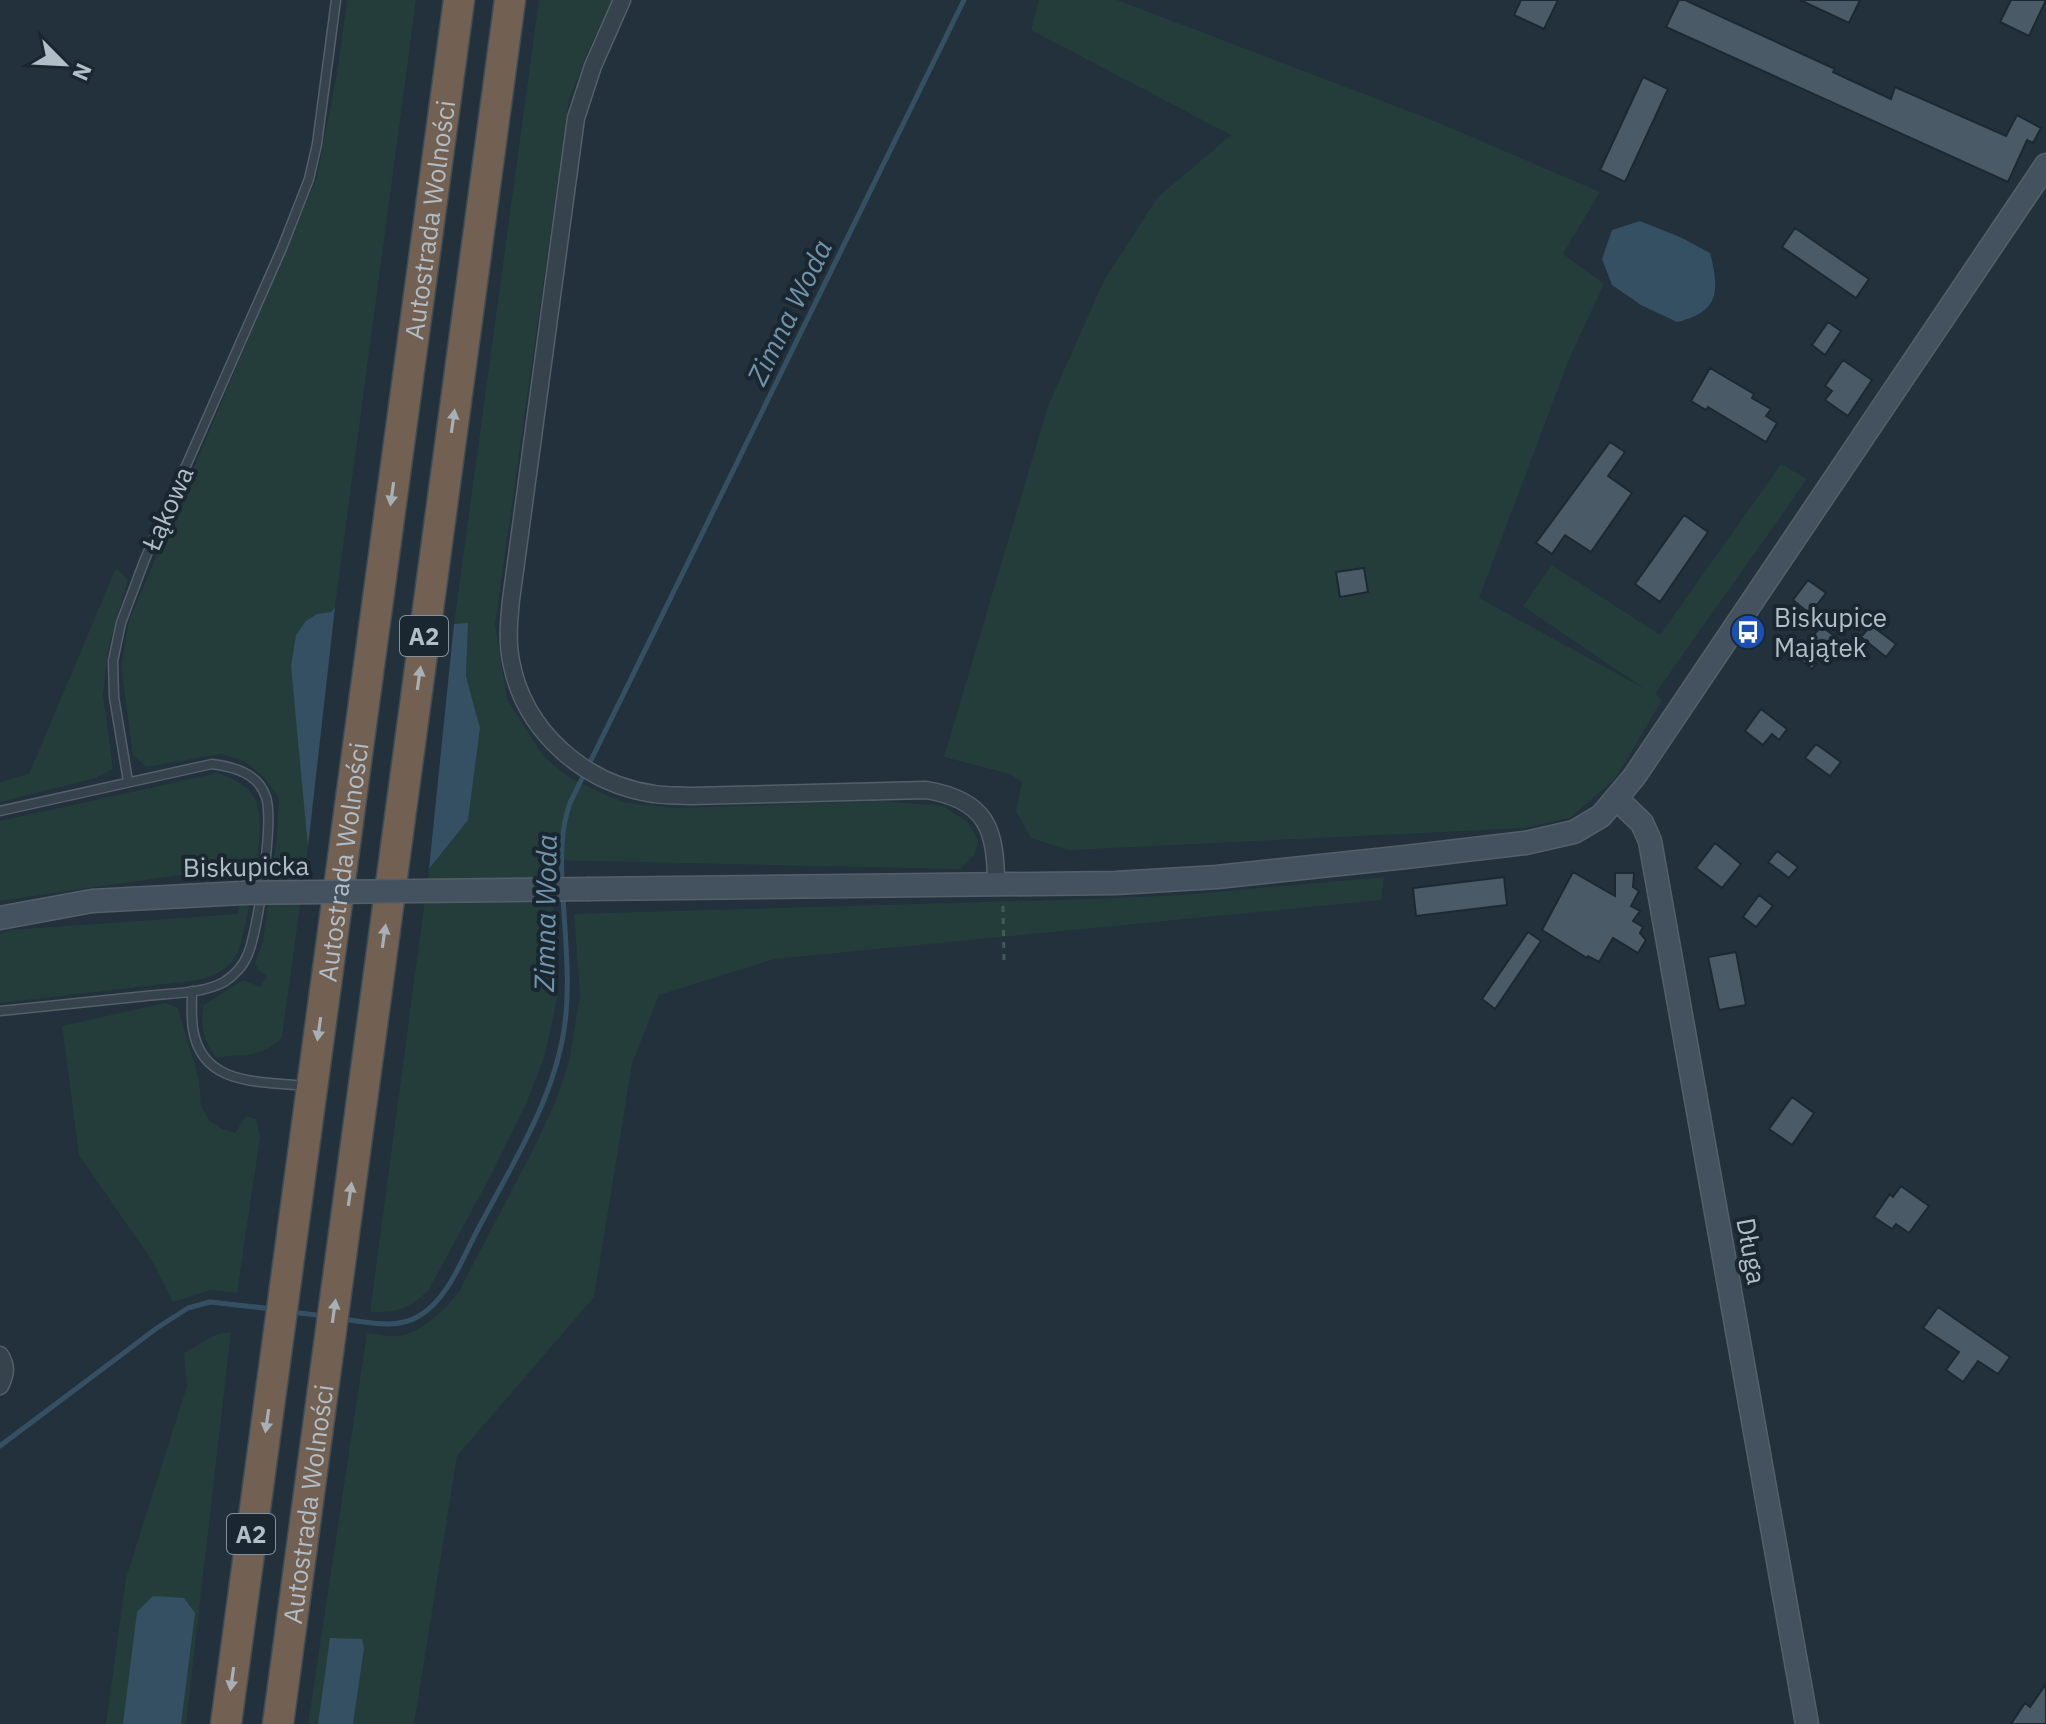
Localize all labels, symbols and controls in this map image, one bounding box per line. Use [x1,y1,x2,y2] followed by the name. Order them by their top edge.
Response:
[24,24,104,104] north arrow
[66,59,99,86] text: N
[396,98,462,341] street label: Autostrada Wolności
[737,233,840,392] water label: Zimna Woda
[447,408,460,433] one-way arrow
[133,461,201,556] street label: Łąkowa
[385,481,398,506] one-way arrow
[1774,600,1887,664] place label: Biskupice Majątek
[1729,613,1767,651] bus stop icon: Biskupice Majątek
[400,616,448,656] road number: A2
[413,665,426,690] one-way arrow
[310,740,376,984] street label: Autostrada Wolności
[525,834,565,993] water label: Zimna Woda
[182,848,310,884] street label: Biskupicka
[378,923,391,948] one-way arrow
[312,1016,325,1041] one-way arrow
[344,1181,357,1206] one-way arrow
[1729,1215,1775,1287] street label: Długa
[328,1298,341,1323] one-way arrow
[275,1382,341,1626] street label: Autostrada Wolności
[260,1409,273,1434] one-way arrow
[227,1514,275,1554] road number: A2
[225,1667,238,1692] one-way arrow

